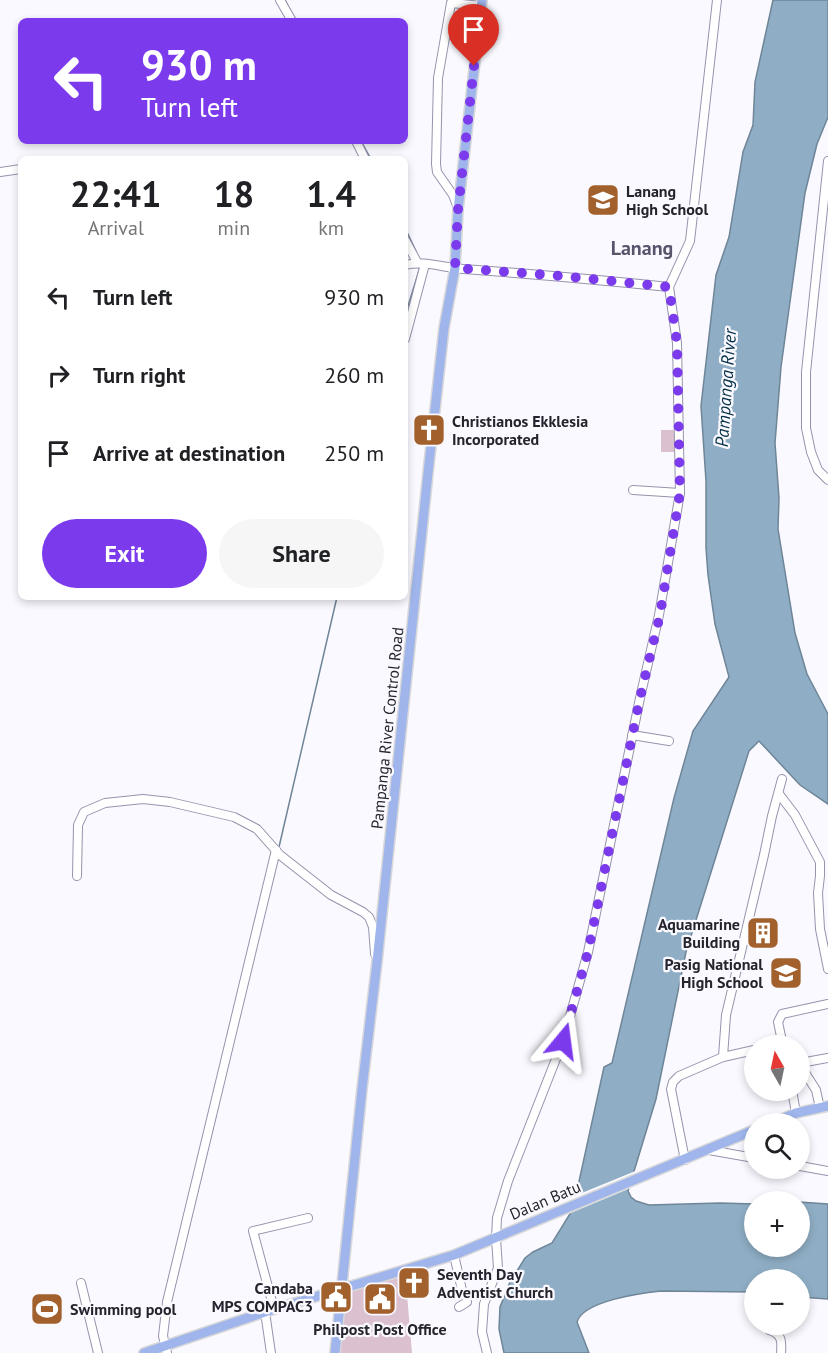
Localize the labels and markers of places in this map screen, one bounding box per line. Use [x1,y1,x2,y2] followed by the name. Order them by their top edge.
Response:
[448,4,499,66] pin
[626,181,708,219] place label: Lanang High School
[585,182,621,218] school or university icon: Lanang High School
[452,411,588,449] place label: Christianos Ekklesia Incorporated
[411,412,447,448] church icon: Christianos Ekklesia Incorporated
[658,914,740,952] place label: Aquamarine Building
[745,915,781,951] building icon: Aquamarine Building
[664,954,763,992] place label: Pasig National High School
[768,955,804,991] school or university icon: Pasig National High School
[437,1264,553,1302] place label: Seventh Day Adventist Church
[396,1265,432,1301] church icon: Seventh Day Adventist Church
[212,1278,313,1316] place label: Candaba MPS COMPAC3
[318,1279,354,1315] public building icon: Candaba MPS COMPAC3
[362,1281,398,1317] public building icon: Philpost Post Office
[29,1291,65,1327] sports icon: Swimming pool
[70,1299,177,1319] place label: Swimming pool
[313,1319,447,1339] place label: Philpost Post Office

